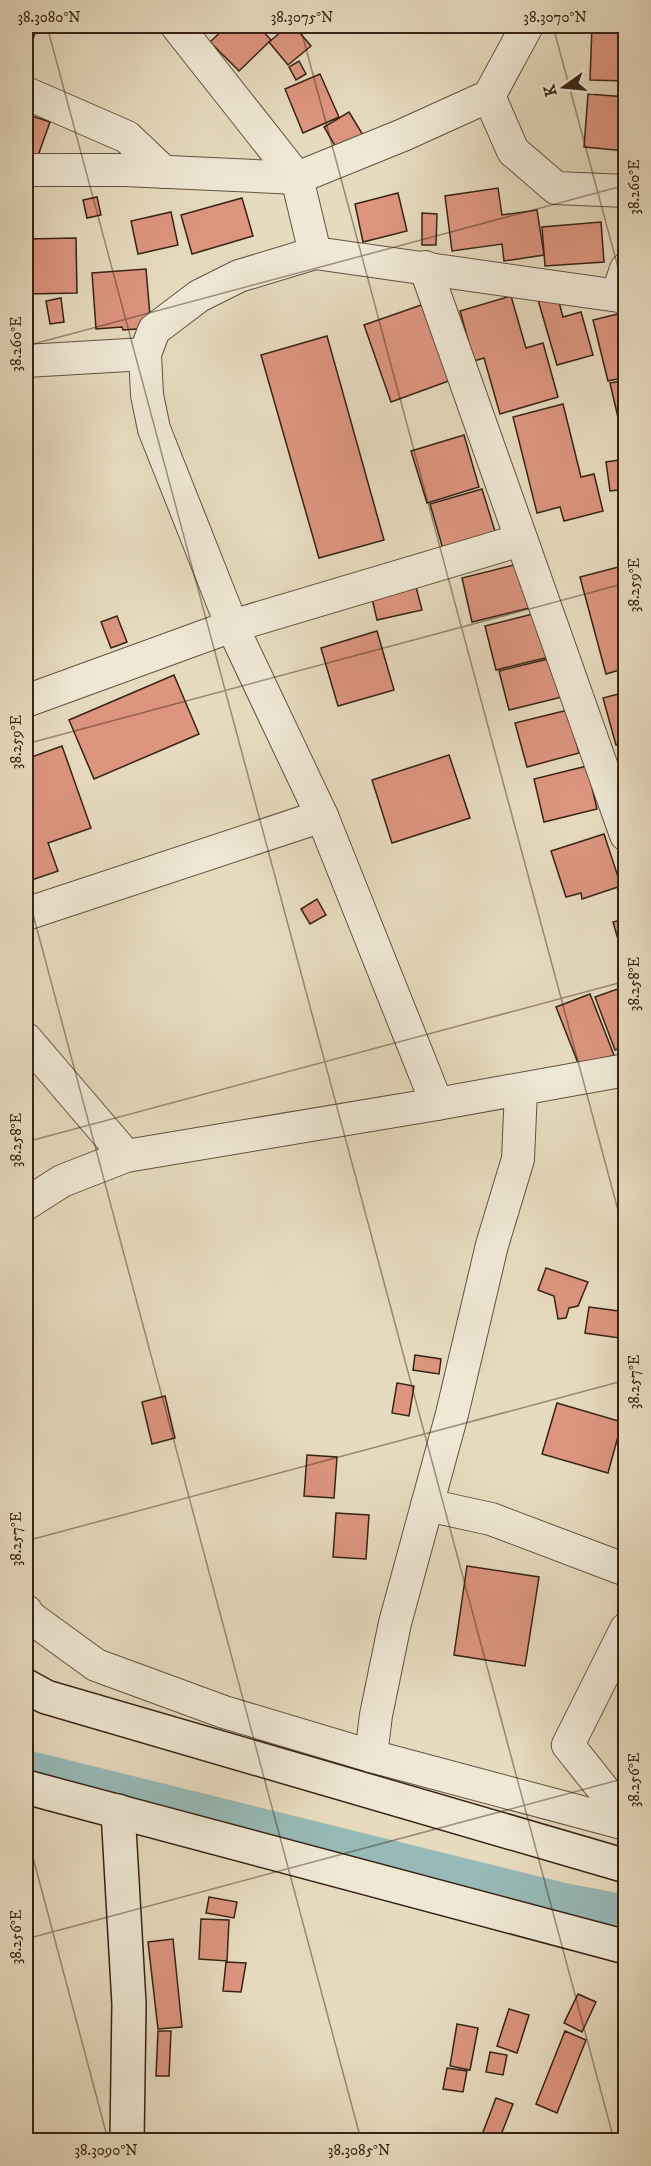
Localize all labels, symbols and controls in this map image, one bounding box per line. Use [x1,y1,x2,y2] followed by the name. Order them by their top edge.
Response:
[17,8,81,27] text: 38.3080°N
[271,8,333,27] text: 38.3075°N
[523,8,587,27] text: 38.3070°N
[534,57,594,117] north arrow
[539,82,562,99] text: K
[625,159,644,215] text: 38.260°E
[7,316,26,372] text: 38.260°E
[625,557,644,612] text: 38.259°E
[7,714,26,769] text: 38.259°E
[625,956,644,1011] text: 38.258°E
[7,1112,26,1167] text: 38.258°E
[625,1354,644,1409] text: 38.257°E
[7,1511,26,1566] text: 38.257°E
[625,1752,644,1807] text: 38.256°E
[7,1909,26,1964] text: 38.256°E
[75,2141,138,2160] text: 38.3090°N
[328,2141,390,2160] text: 38.3085°N

